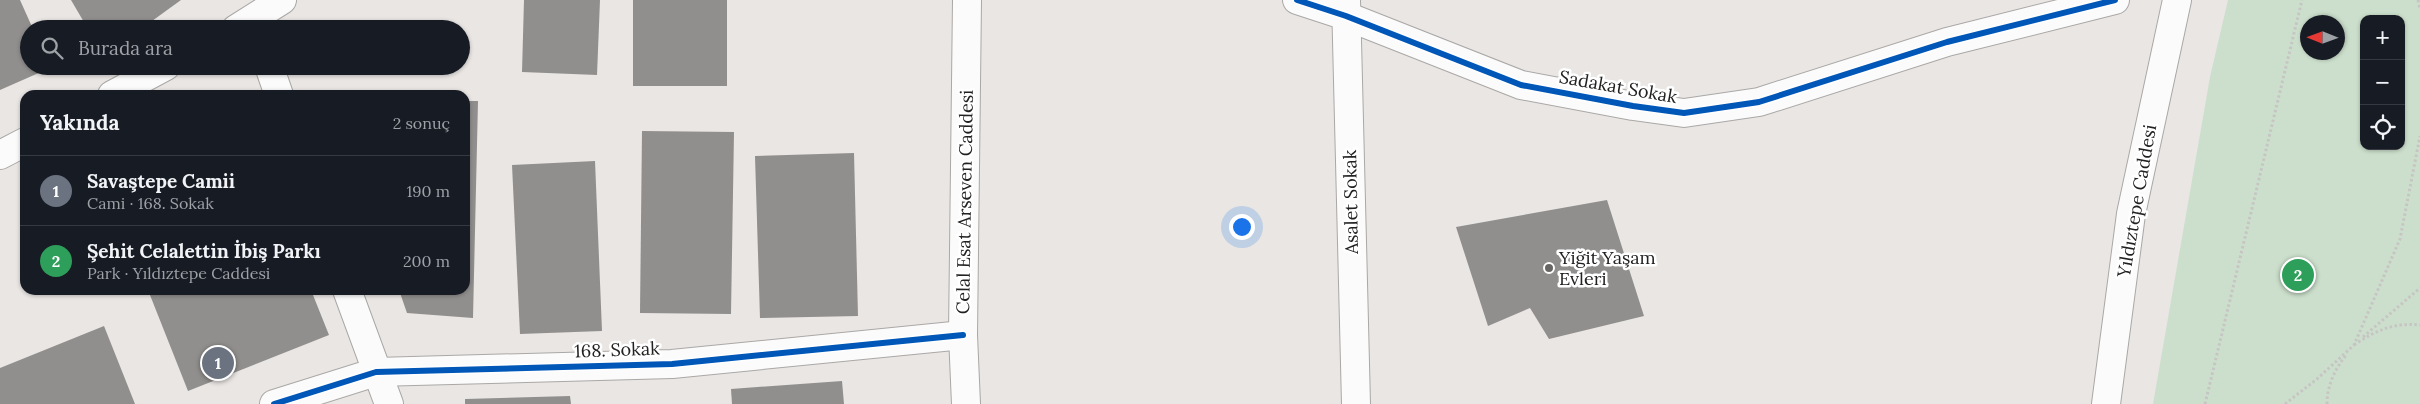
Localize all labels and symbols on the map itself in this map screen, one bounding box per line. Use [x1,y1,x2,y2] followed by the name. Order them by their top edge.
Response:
[2300,15,2345,60] north arrow
[1557,65,1679,108] street label: Sadakat Sokak
[951,90,978,314] street label: Celal Esat Arseven Caddesi
[2112,123,2161,280] street label: Yıldıztepe Caddesi
[1338,149,1363,255] street label: Asalet Sokak
[1229,214,1255,240] your location
[1558,246,1656,290] place label: Yiğit Yaşam Evleri
[2282,256,2314,294] pin: 2
[1543,262,1555,274] marker: Yiğit Yaşam Evleri
[574,337,660,362] street label: 168. Sokak
[202,344,234,382] pin: 1

